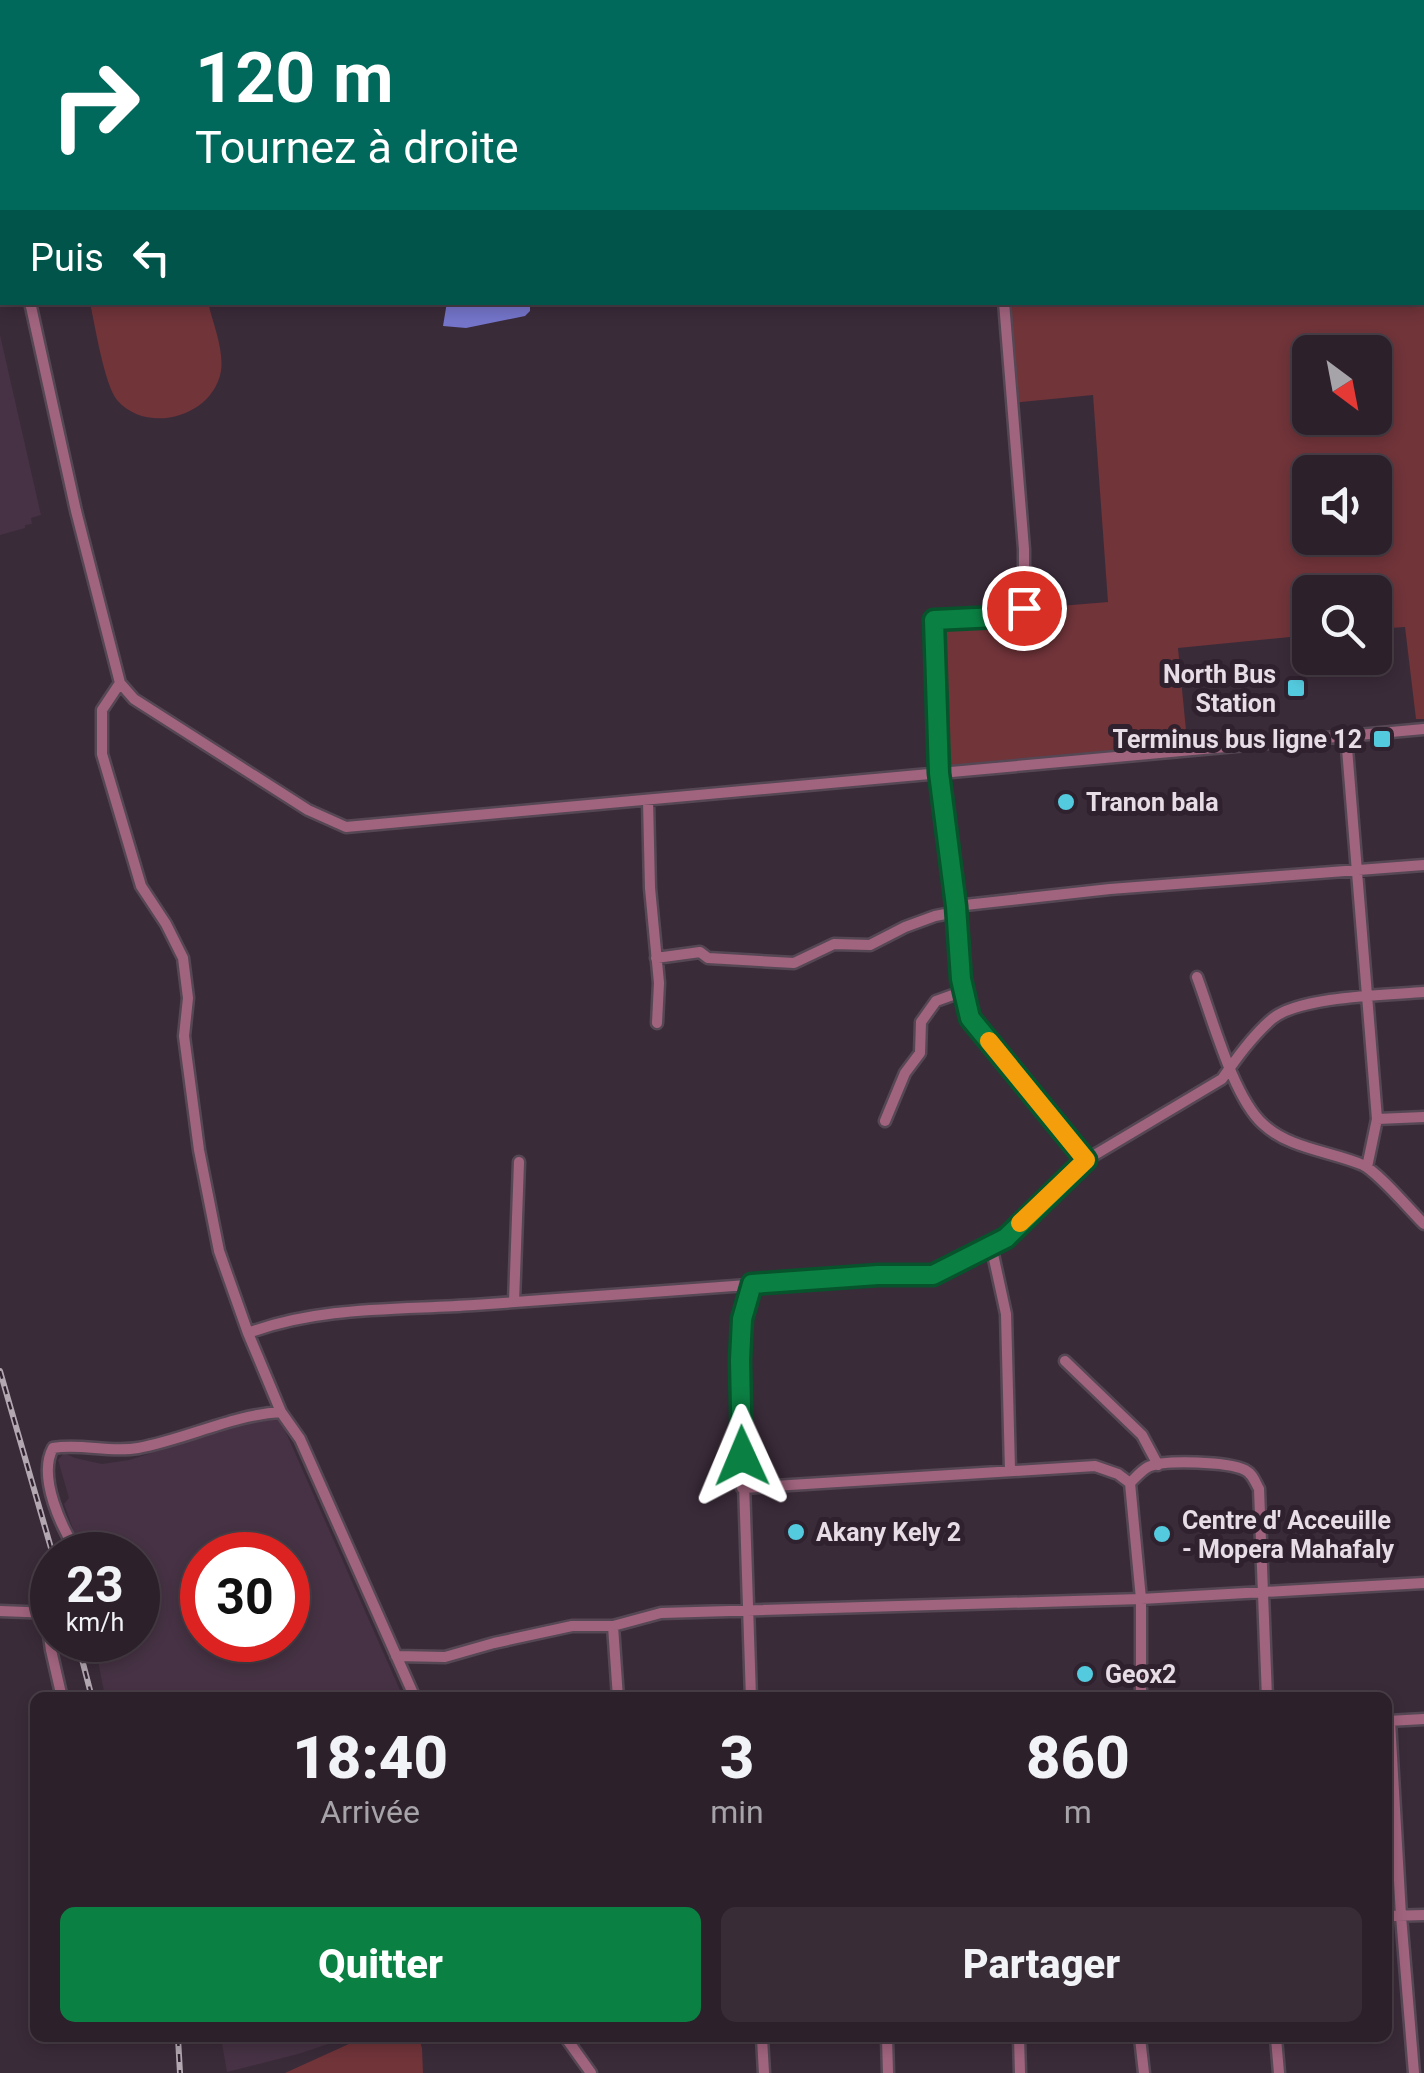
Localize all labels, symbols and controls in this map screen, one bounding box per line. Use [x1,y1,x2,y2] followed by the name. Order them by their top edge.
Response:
[195,37,394,119] text: 120 m
[30,40,160,170] icon: right
[195,121,519,174] text: Tournez à droite
[124,230,179,285] icon: left
[30,236,104,280] text: Puis
[1292,335,1392,435] north arrow
[1292,335,1392,675] map controls
[1292,455,1392,555] button: sound
[982,566,1067,651] pin
[1292,575,1392,675] button: search
[997,581,1052,636] icon: arrive
[1163,660,1276,718] place label: North Bus Station
[1285,677,1307,699] marker: North Bus Station
[1113,725,1362,754] place label: Terminus bus ligne 12
[1371,728,1393,750] marker: Terminus bus ligne 12
[1086,788,1219,817] place label: Tranon bala
[1055,791,1077,813] marker: Tranon bala
[690,1404,794,1508] position arrow
[1182,1506,1395,1564] place label: Centre d' Acceuille - Mopera Mahafaly
[816,1518,961,1547] place label: Akany Kely 2
[785,1521,807,1543] marker: Akany Kely 2
[1151,1523,1173,1545] marker: Centre d' Acceuille - Mopera Mahafaly
[180,1532,310,1662] speed limit sign: 30
[66,1556,124,1614] text: 23
[66,1608,124,1637] text: km/h
[1105,1660,1176,1689] place label: Geox2
[1074,1663,1096,1685] marker: Geox2
[292,1722,448,1793] text: 18:40
[720,1722,754,1793] text: 3
[1026,1722,1130,1793] text: 860
[320,1793,420,1831] text: Arrivée
[710,1793,764,1831] text: min
[1064,1793,1092,1831] text: m
[60,1907,701,2022] button: Quitter
[721,1907,1362,2022] button: Partager

